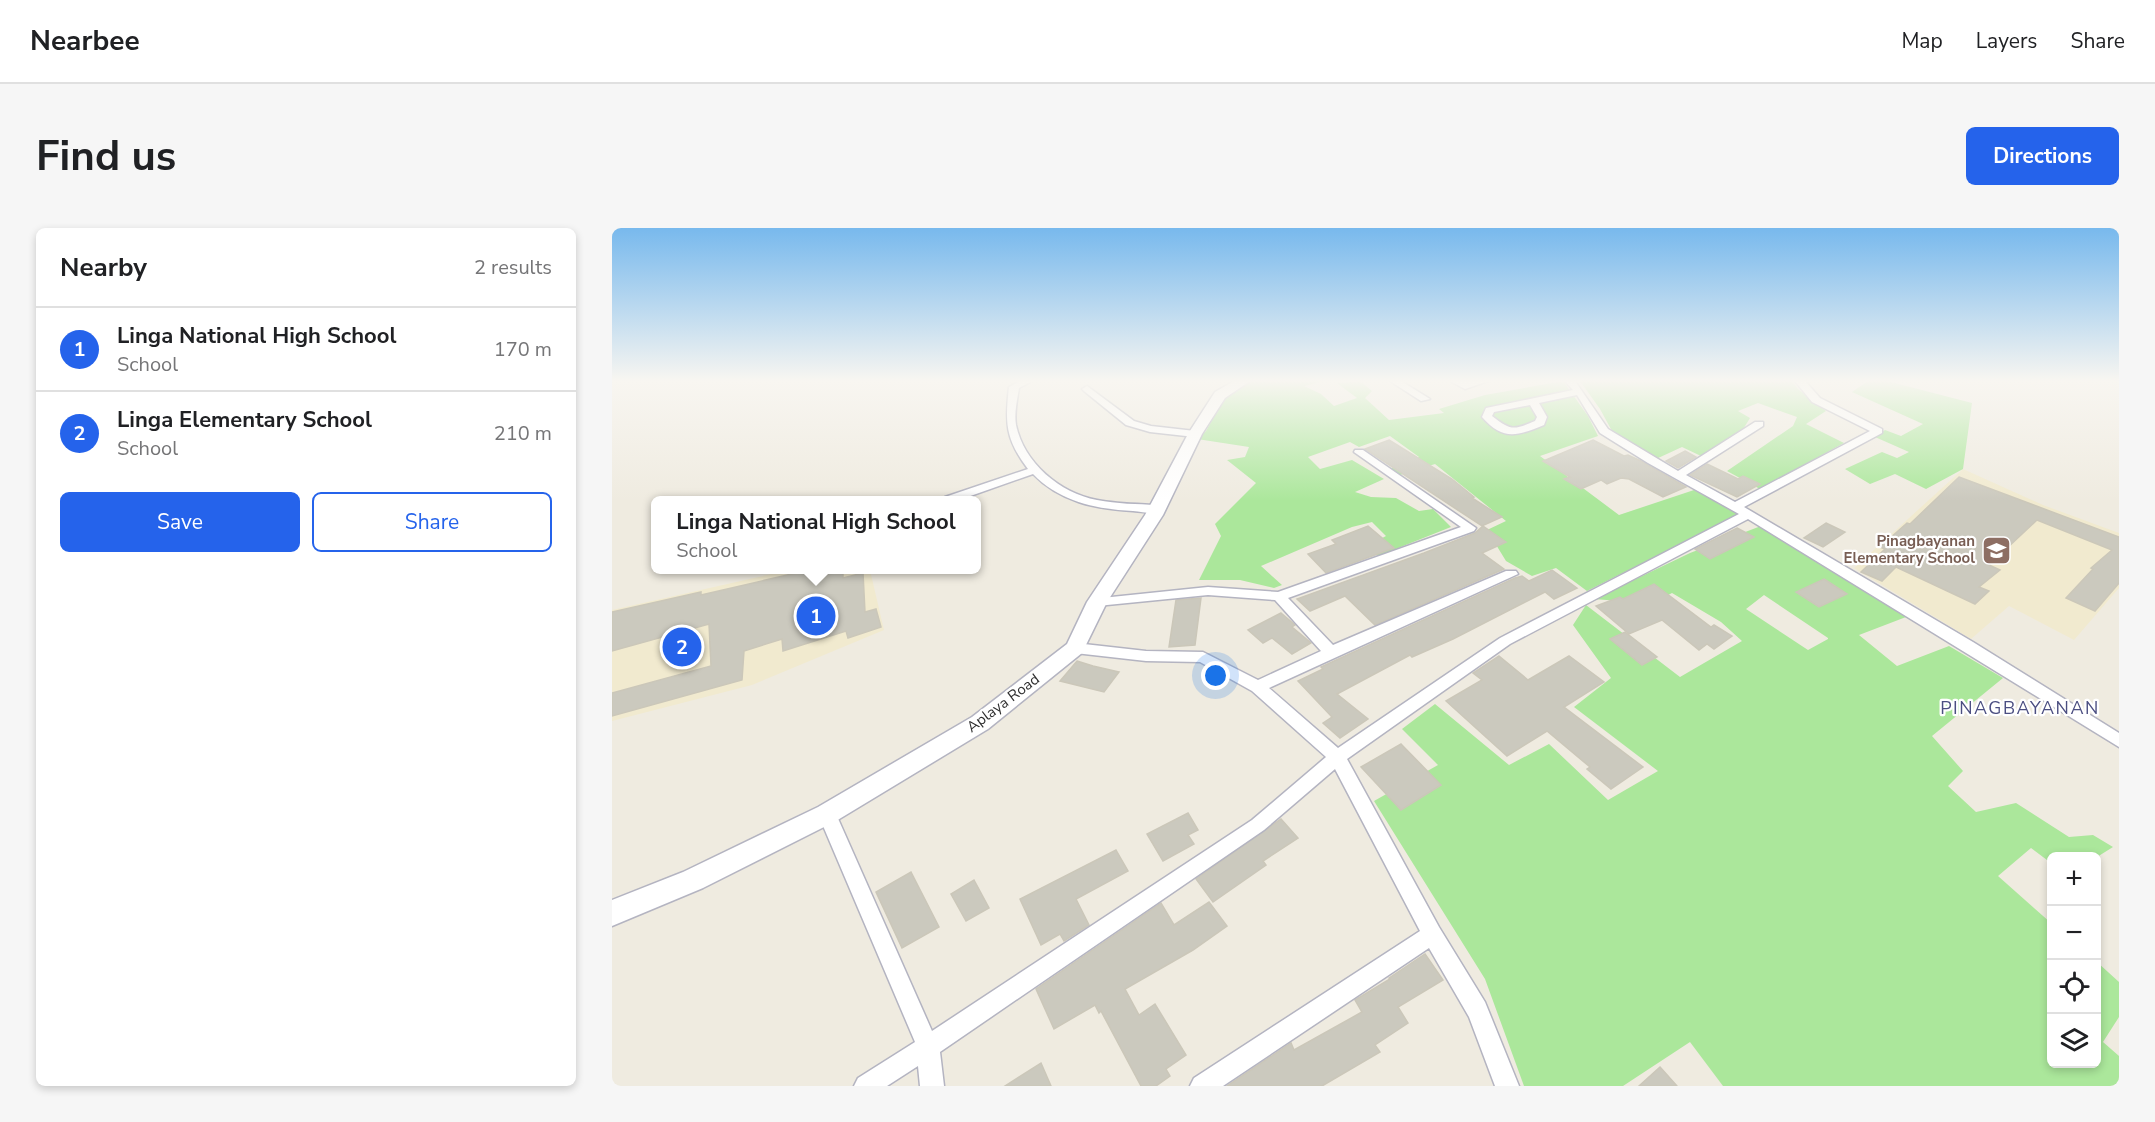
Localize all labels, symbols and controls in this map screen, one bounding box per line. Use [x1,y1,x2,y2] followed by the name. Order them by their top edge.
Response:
[30,22,140,60] text: Nearbee
[1901,27,1943,55] text: Map
[1976,27,2037,55] text: Layers
[2070,27,2125,55] text: Share
[1966,127,2119,185] button: Directions
[36,128,176,185] text: Find us
[60,250,147,285] text: Nearby
[474,254,552,281] text: 2 results
[117,321,396,351] text: Linga National High School
[74,336,86,363] text: 1
[494,336,552,363] text: 170 m
[117,351,178,378] text: School
[117,405,372,435] text: Linga Elementary School
[74,420,86,447] text: 2
[494,420,552,447] text: 210 m
[117,435,178,462] text: School
[60,492,300,552] button: Save
[312,492,552,552] button: Share
[651,496,981,574] popup
[676,507,956,537] text: Linga National High School
[1844,531,1975,568] place label: Pinagbayanan Elementary School
[1980,534,2012,566] school or university icon: Pinagbayanan Elementary School
[676,537,737,564] text: School
[796,594,836,638] pin: 1
[662,624,702,670] pin: 2
[1201,661,1230,690] your location
[963,669,1043,737] street label: Aplaya Road
[1940,696,2100,720] district label: PINAGBAYANAN
[2047,852,2101,1068] map controls
[2047,852,2101,906] button: +
[2047,906,2101,960] button: −
[2047,960,2101,1014] button: locate
[2047,1014,2101,1068] button: layers

